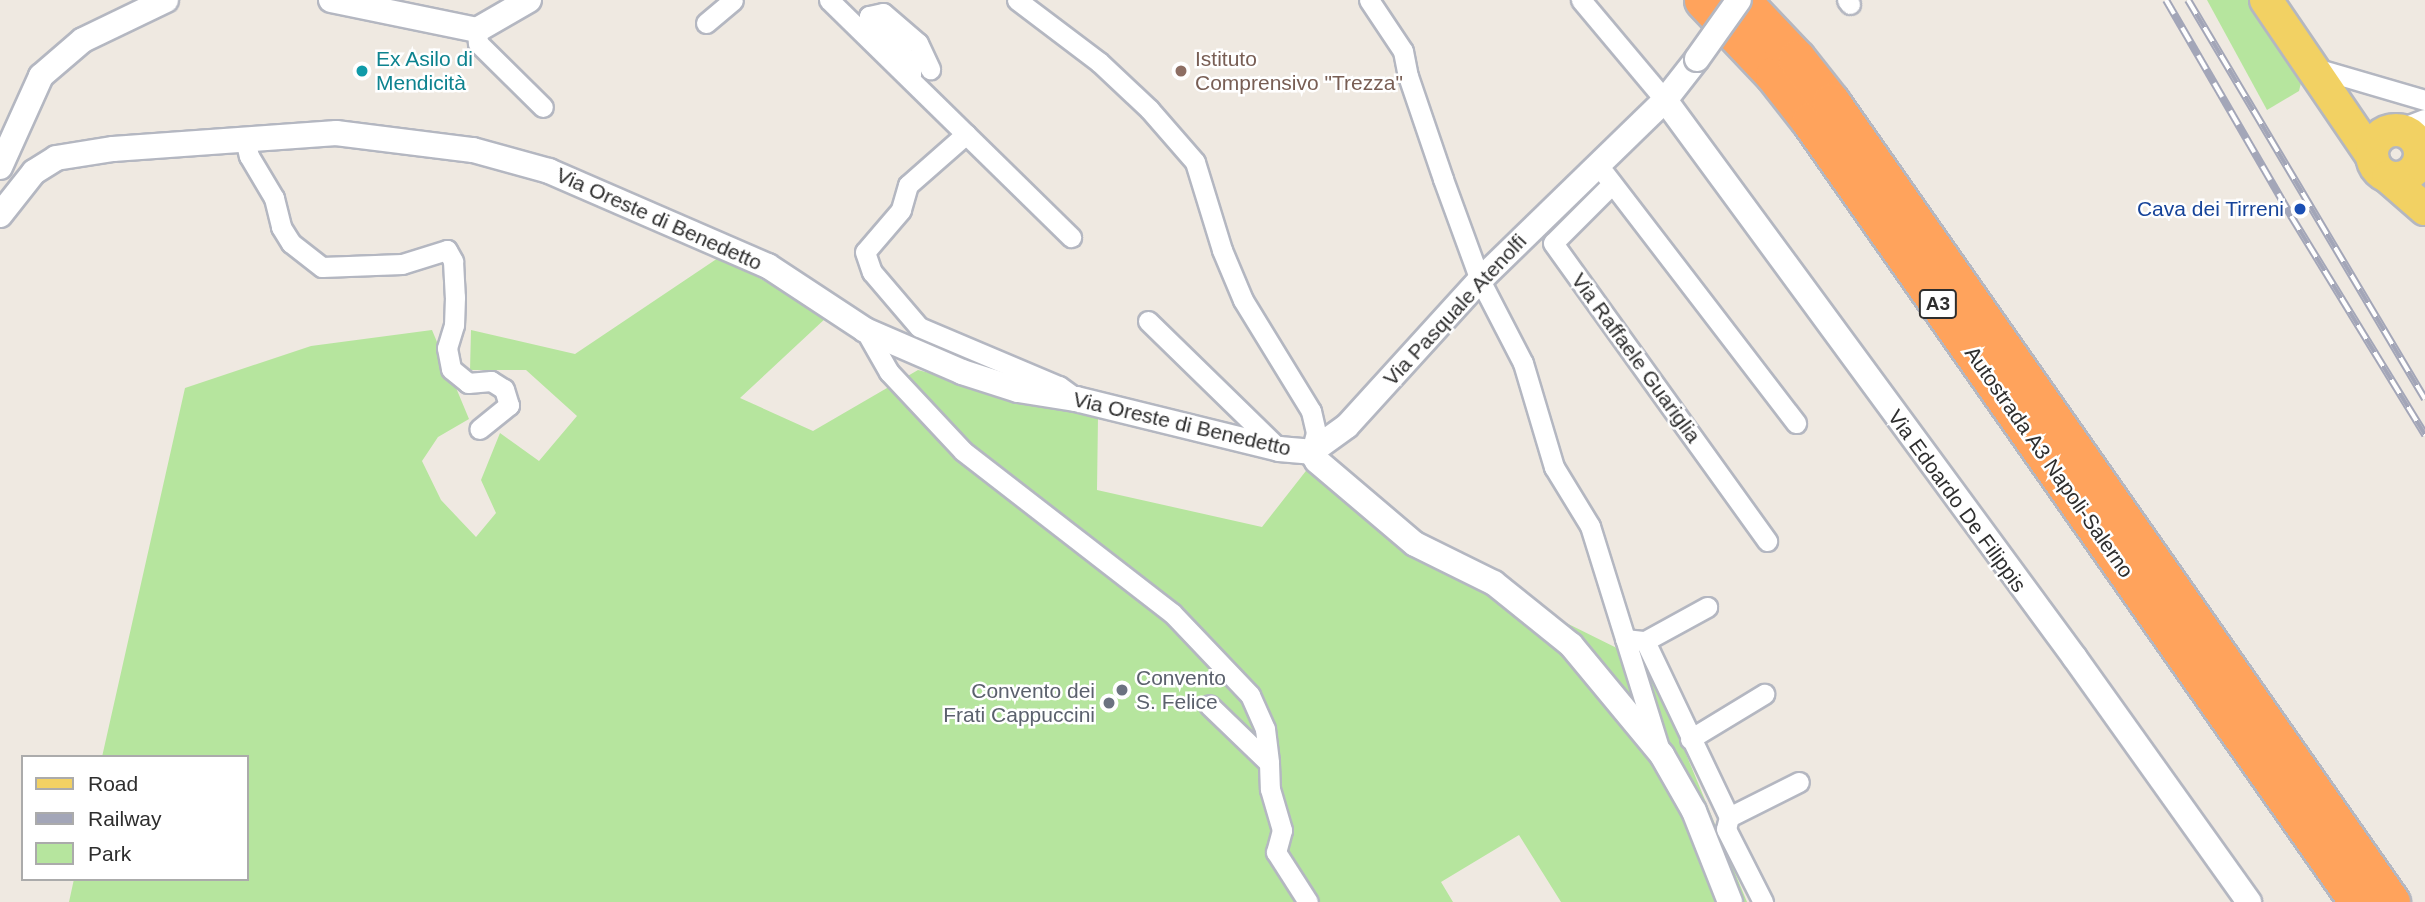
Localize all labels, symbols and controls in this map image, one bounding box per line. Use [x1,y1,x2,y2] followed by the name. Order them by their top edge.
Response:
[376,46,474,96] place label: Ex Asilo di Mendicità
[1195,46,1403,96] place label: Istituto Comprensivo "Trezza"
[354,63,370,79] marker: Ex Asilo di Mendicità
[1173,63,1189,79] marker: Istituto Comprensivo "Trezza"
[552,162,766,276] street label: Via Oreste di Benedetto
[2137,196,2284,222] place label: Cava dei Tirreni
[2290,199,2310,219] marker: Cava dei Tirreni
[1378,229,1532,391] street label: Via Pasquale Atenolfi
[1566,268,1706,448] street label: Via Raffaele Guariglia
[1919,288,1957,320] road number: A3
[1959,341,2139,583] street label: Autostrada A3 Napoli-Salerno
[1071,387,1293,461] street label: Via Oreste di Benedetto
[1882,405,2032,597] street label: Via Edoardo De Filippis
[1136,665,1226,715] place label: Convento S. Felice
[943,678,1095,728] place label: Convento dei Frati Cappuccini
[1114,682,1130,698] marker: Convento S. Felice
[1101,695,1117,711] marker: Convento dei Frati Cappuccini
[21,755,248,881] legend
[88,772,138,795] text: Road
[88,807,162,830] text: Railway
[88,842,131,865] text: Park

